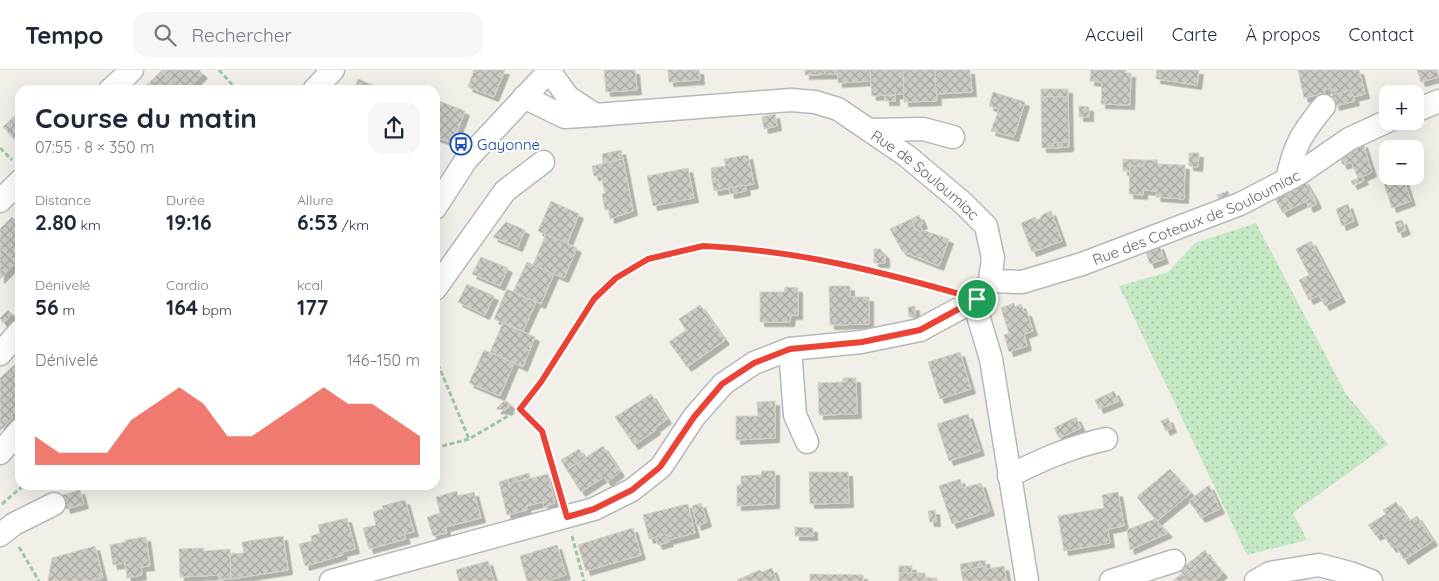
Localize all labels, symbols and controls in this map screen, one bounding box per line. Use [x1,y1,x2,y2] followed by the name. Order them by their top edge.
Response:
[133,12,483,57] search box
[25,20,103,50] text: Tempo
[151,21,179,49] icon: search
[191,23,292,47] text: Rechercher
[1085,23,1144,46] text: Accueil
[1172,23,1217,46] text: Carte
[1245,23,1321,46] text: À propos
[1349,23,1414,46] text: Contact
[1379,85,1424,185] map controls
[1379,85,1424,130] button: +
[35,100,257,135] text: Course du matin
[368,102,420,154] button: share
[868,125,984,224] street label: Rue de Souloumiac
[449,132,473,156] bus stop icon: Gayonne
[477,135,540,154] place label: Gayonne
[35,137,155,157] text: 07:55 · 8 × 350 m
[1379,140,1424,185] button: −
[1089,165,1303,269] street label: Rue des Coteaux de Souloumiac
[35,191,91,209] text: Distance
[166,191,205,209] text: Durée
[297,191,333,209] text: Allure
[35,209,77,235] text: 2.80
[166,209,212,235] text: 19:16
[297,209,338,235] text: 6:53
[77,216,101,234] text: km
[338,216,369,234] text: /km
[35,276,90,294] text: Dénivelé
[166,276,209,294] text: Cardio
[297,276,323,294] text: kcal
[956,278,998,320] pin
[963,285,991,313] icon: arrive
[35,294,59,320] text: 56
[166,294,198,320] text: 164
[297,294,328,320] text: 177
[59,301,75,319] text: m
[198,301,232,319] text: bpm
[35,350,98,370] text: Dénivelé
[347,350,420,370] text: 146–150 m

